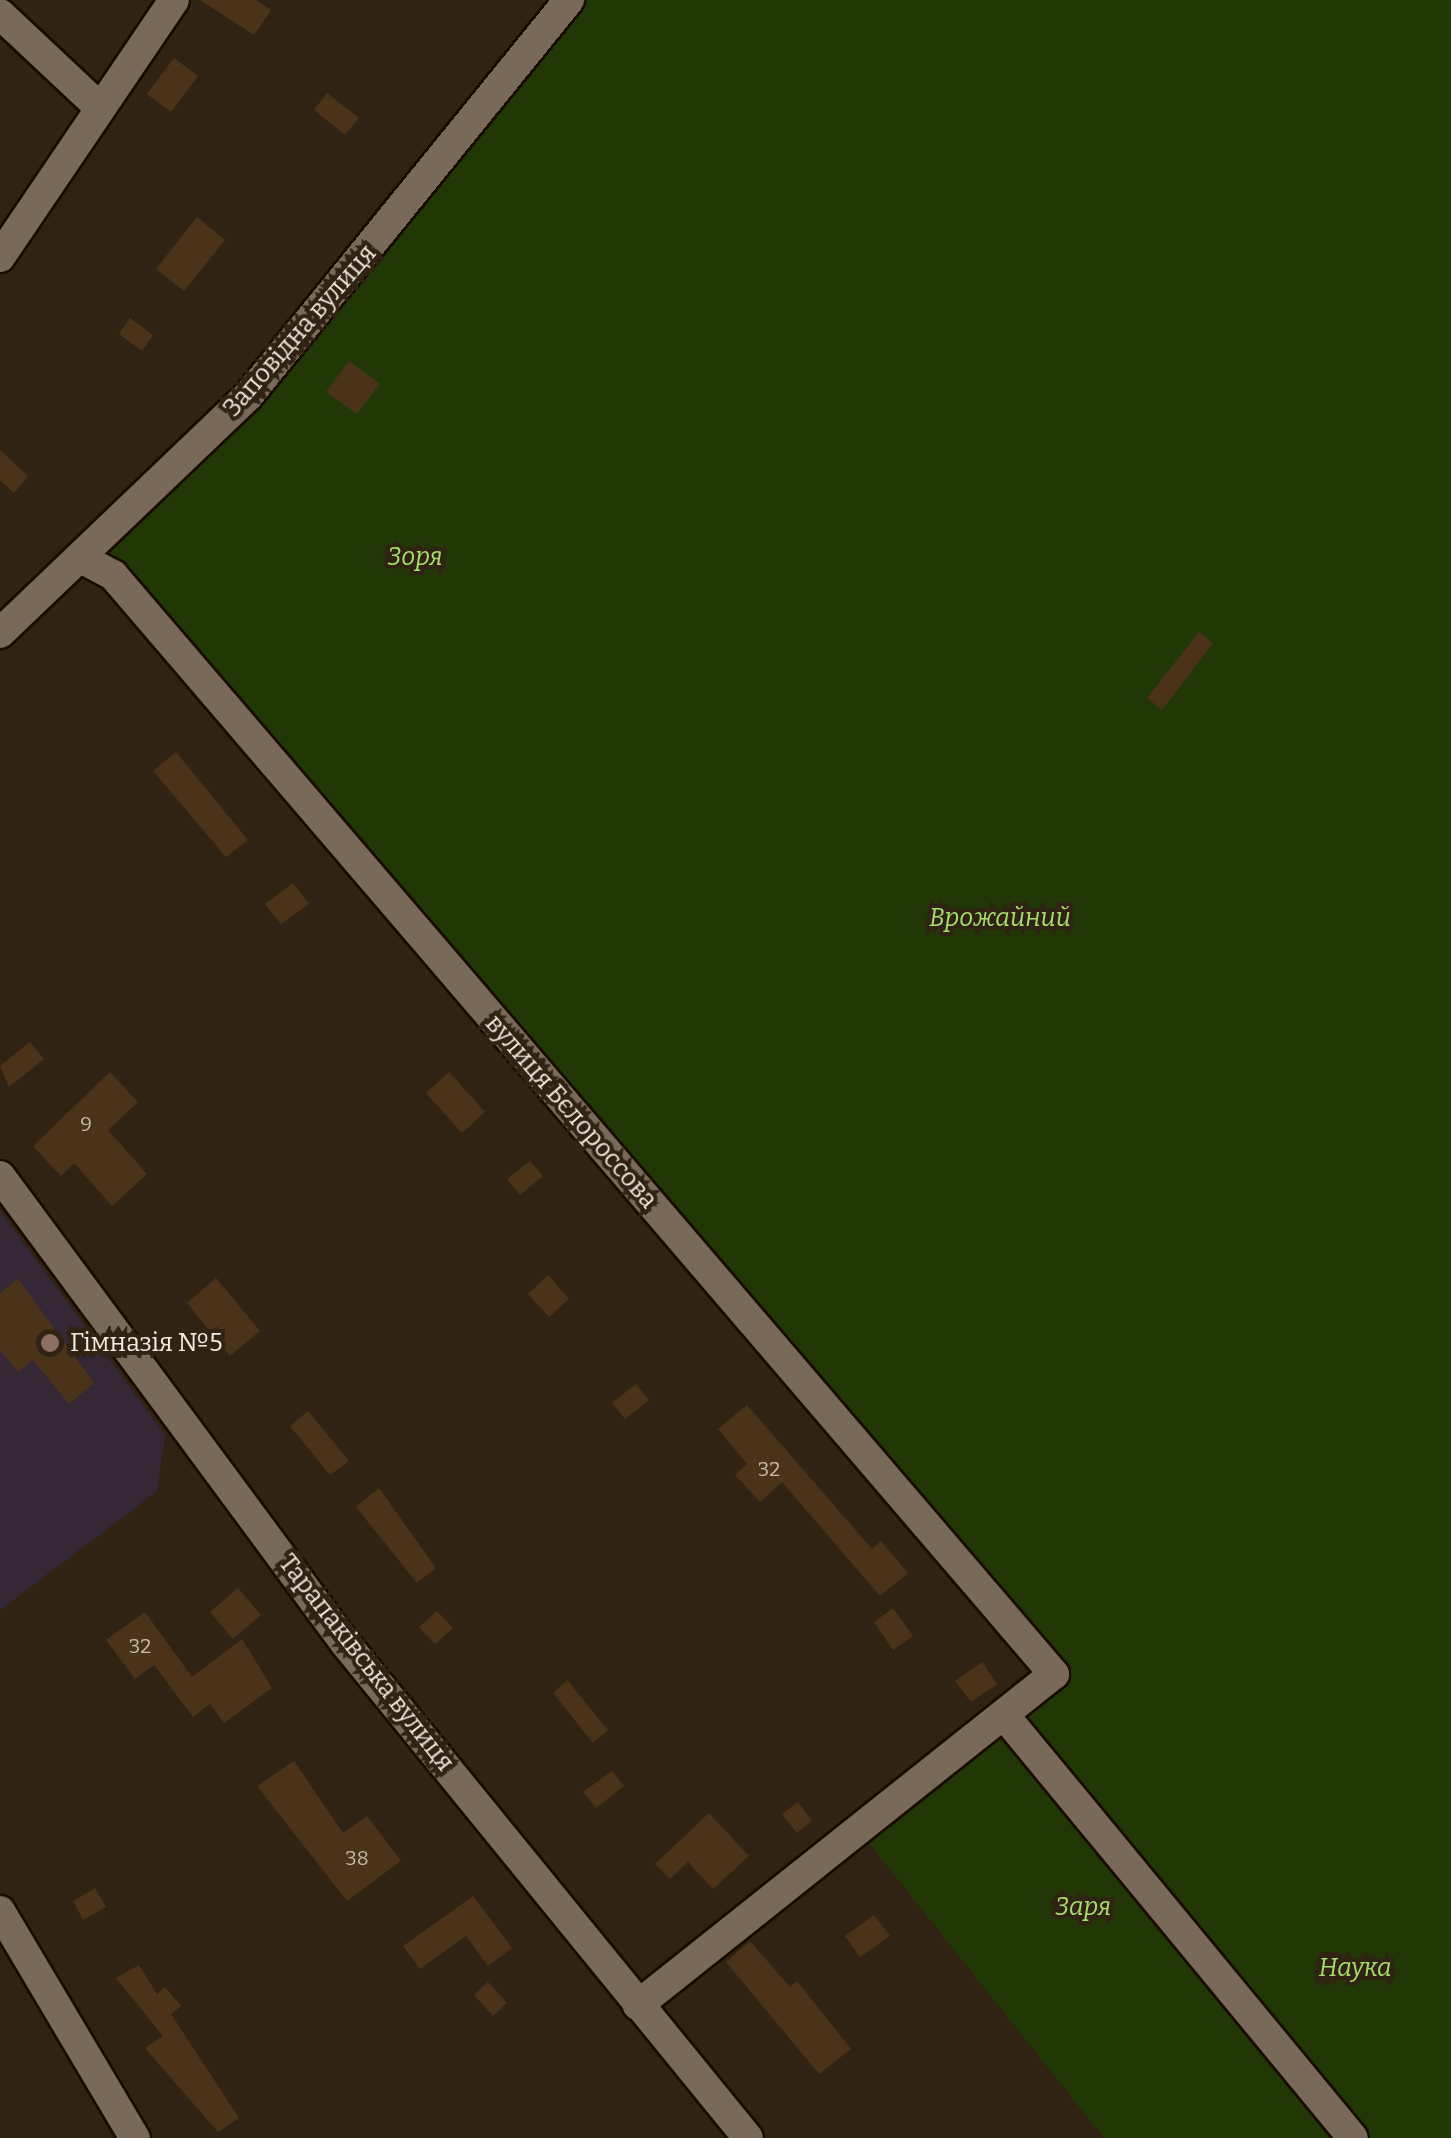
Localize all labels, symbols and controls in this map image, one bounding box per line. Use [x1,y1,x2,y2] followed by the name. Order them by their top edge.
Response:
[217,239,383,423] street label: Заповідна вулиця
[387,542,443,572] park label: Зоря
[929,903,1071,933] park label: Врожайний
[479,1009,663,1215] street label: вулиця Бєлороссова
[80,1112,92,1136] house number: 9
[70,1328,223,1358] place label: Гімназія №5
[39,1332,61,1354] marker: Гімназія №5
[758,1457,780,1481] house number: 32
[272,1549,460,1777] street label: Тарапаківська вулиця
[129,1634,151,1658] house number: 32
[345,1846,369,1870] house number: 38
[1055,1892,1111,1922] park label: Заря
[1318,1953,1392,1983] park label: Наука

